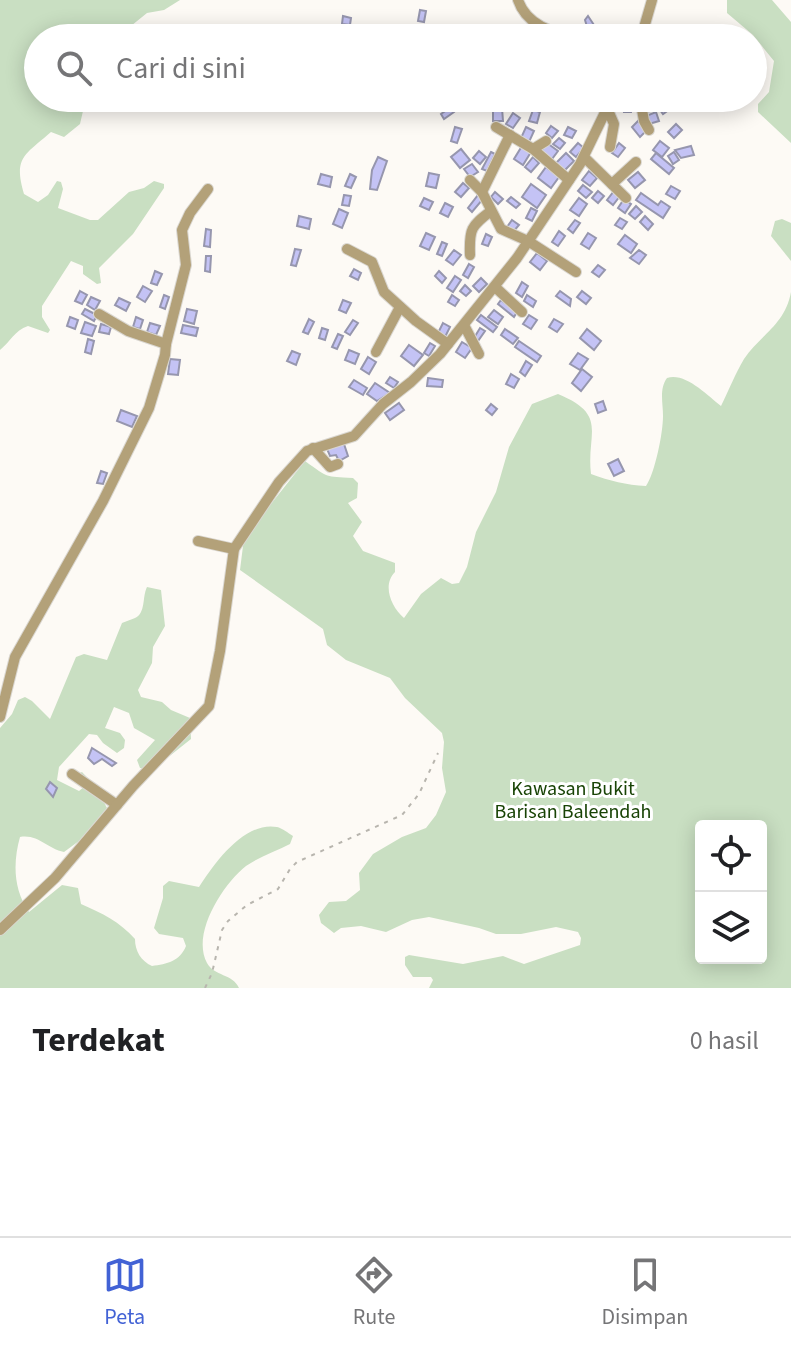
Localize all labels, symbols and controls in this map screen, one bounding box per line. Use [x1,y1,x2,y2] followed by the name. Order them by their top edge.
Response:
[24,24,767,112] search box
[52,46,96,90] icon: search
[116,47,246,90] text: Cari di sini
[495,775,651,826] park label: Kawasan Bukit Barisan Baleendah
[695,820,767,964] map controls
[695,820,767,892] button: locate
[695,892,767,964] button: layers
[32,1016,165,1065] text: Terdekat
[690,1022,759,1059] text: 0 hasil
[103,1253,147,1333] tab: Peta
[352,1253,396,1333] tab: Rute
[601,1253,688,1333] tab: Disimpan

